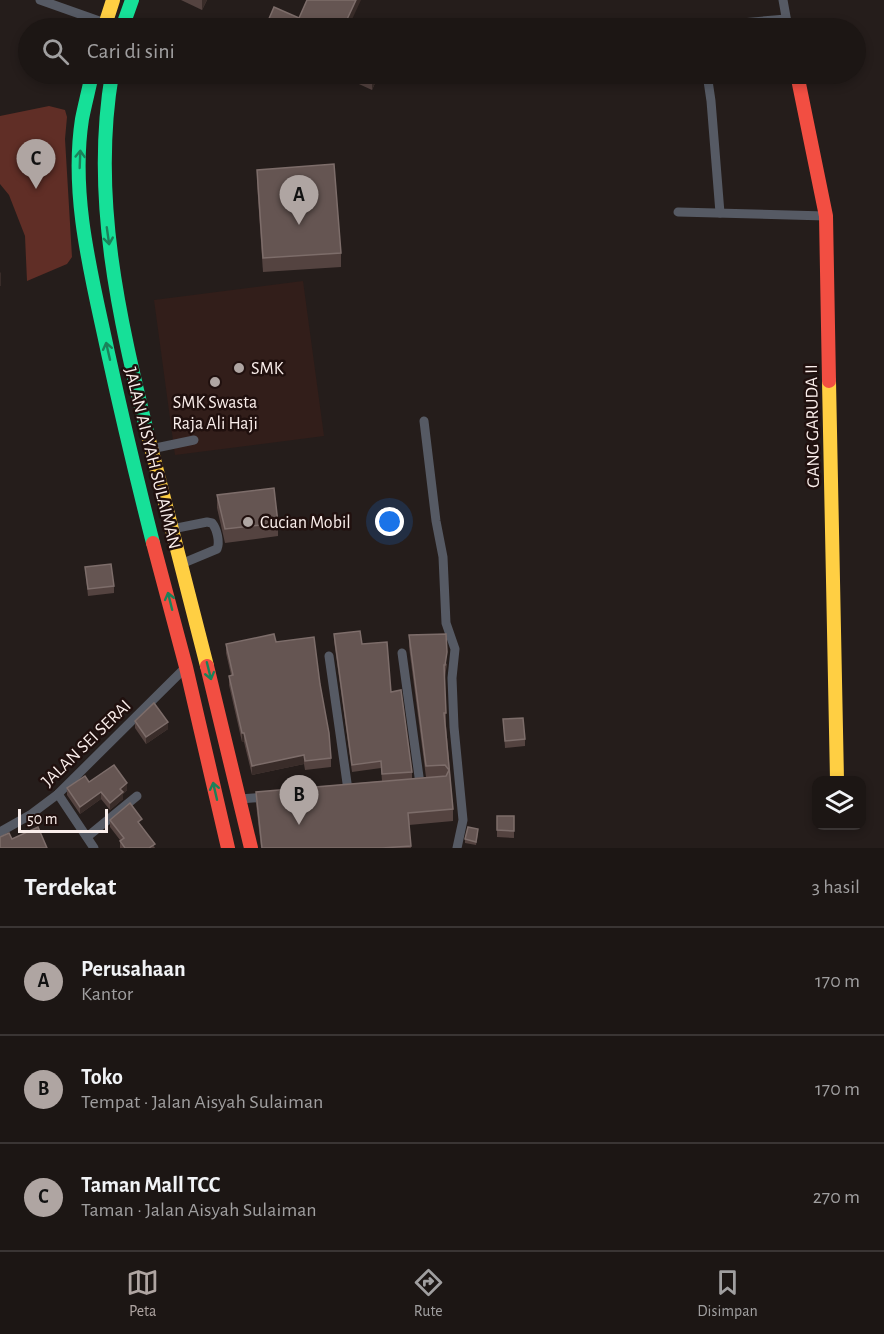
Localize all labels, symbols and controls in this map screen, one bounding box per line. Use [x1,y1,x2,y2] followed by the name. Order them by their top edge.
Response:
[18,18,866,84] search box
[39,35,72,68] icon: search
[87,40,175,62] text: Cari di sini
[16,140,56,189] pin: C
[74,149,85,169] one-way arrow
[280,176,318,225] pin: A
[103,226,114,245] one-way arrow
[102,342,113,361] one-way arrow
[251,360,284,378] place label: SMK
[232,361,246,375] marker: SMK
[803,364,823,488] street label: GANG GARUDA II
[121,366,183,551] street label: JALAN AISYAH SULAIMAN
[208,375,222,389] marker: SMK Swasta Raja Ali Haji
[172,394,258,433] place label: SMK Swasta Raja Ali Haji
[375,507,404,536] your location
[260,514,351,532] place label: Cucian Mobil
[241,515,255,529] marker: Cucian Mobil
[163,592,175,611] one-way arrow
[203,661,215,680] one-way arrow
[39,697,135,791] street label: JALAN SEI SERAI
[280,776,318,825] pin: B
[812,776,866,830] map controls
[812,776,866,830] button: layers
[209,782,220,801] one-way arrow
[18,806,108,834] scale bar
[27,811,58,827] text: 50 m
[24,874,116,900] text: Terdekat
[812,877,860,897] text: 3 hasil
[81,958,186,980] text: Perusahaan
[38,971,50,991] text: A
[815,971,860,991] text: 170 m
[81,984,133,1004] text: Kantor
[81,1066,123,1088] text: Toko
[38,1079,49,1099] text: B
[815,1079,860,1099] text: 170 m
[81,1092,323,1112] text: Tempat · Jalan Aisyah Sulaiman
[81,1174,220,1196] text: Taman Mall TCC
[38,1187,49,1207] text: C
[813,1187,860,1207] text: 270 m
[81,1200,317,1220] text: Taman · Jalan Aisyah Sulaiman
[126,1266,159,1321] tab: Peta
[412,1266,445,1321] tab: Rute
[697,1266,758,1321] tab: Disimpan

